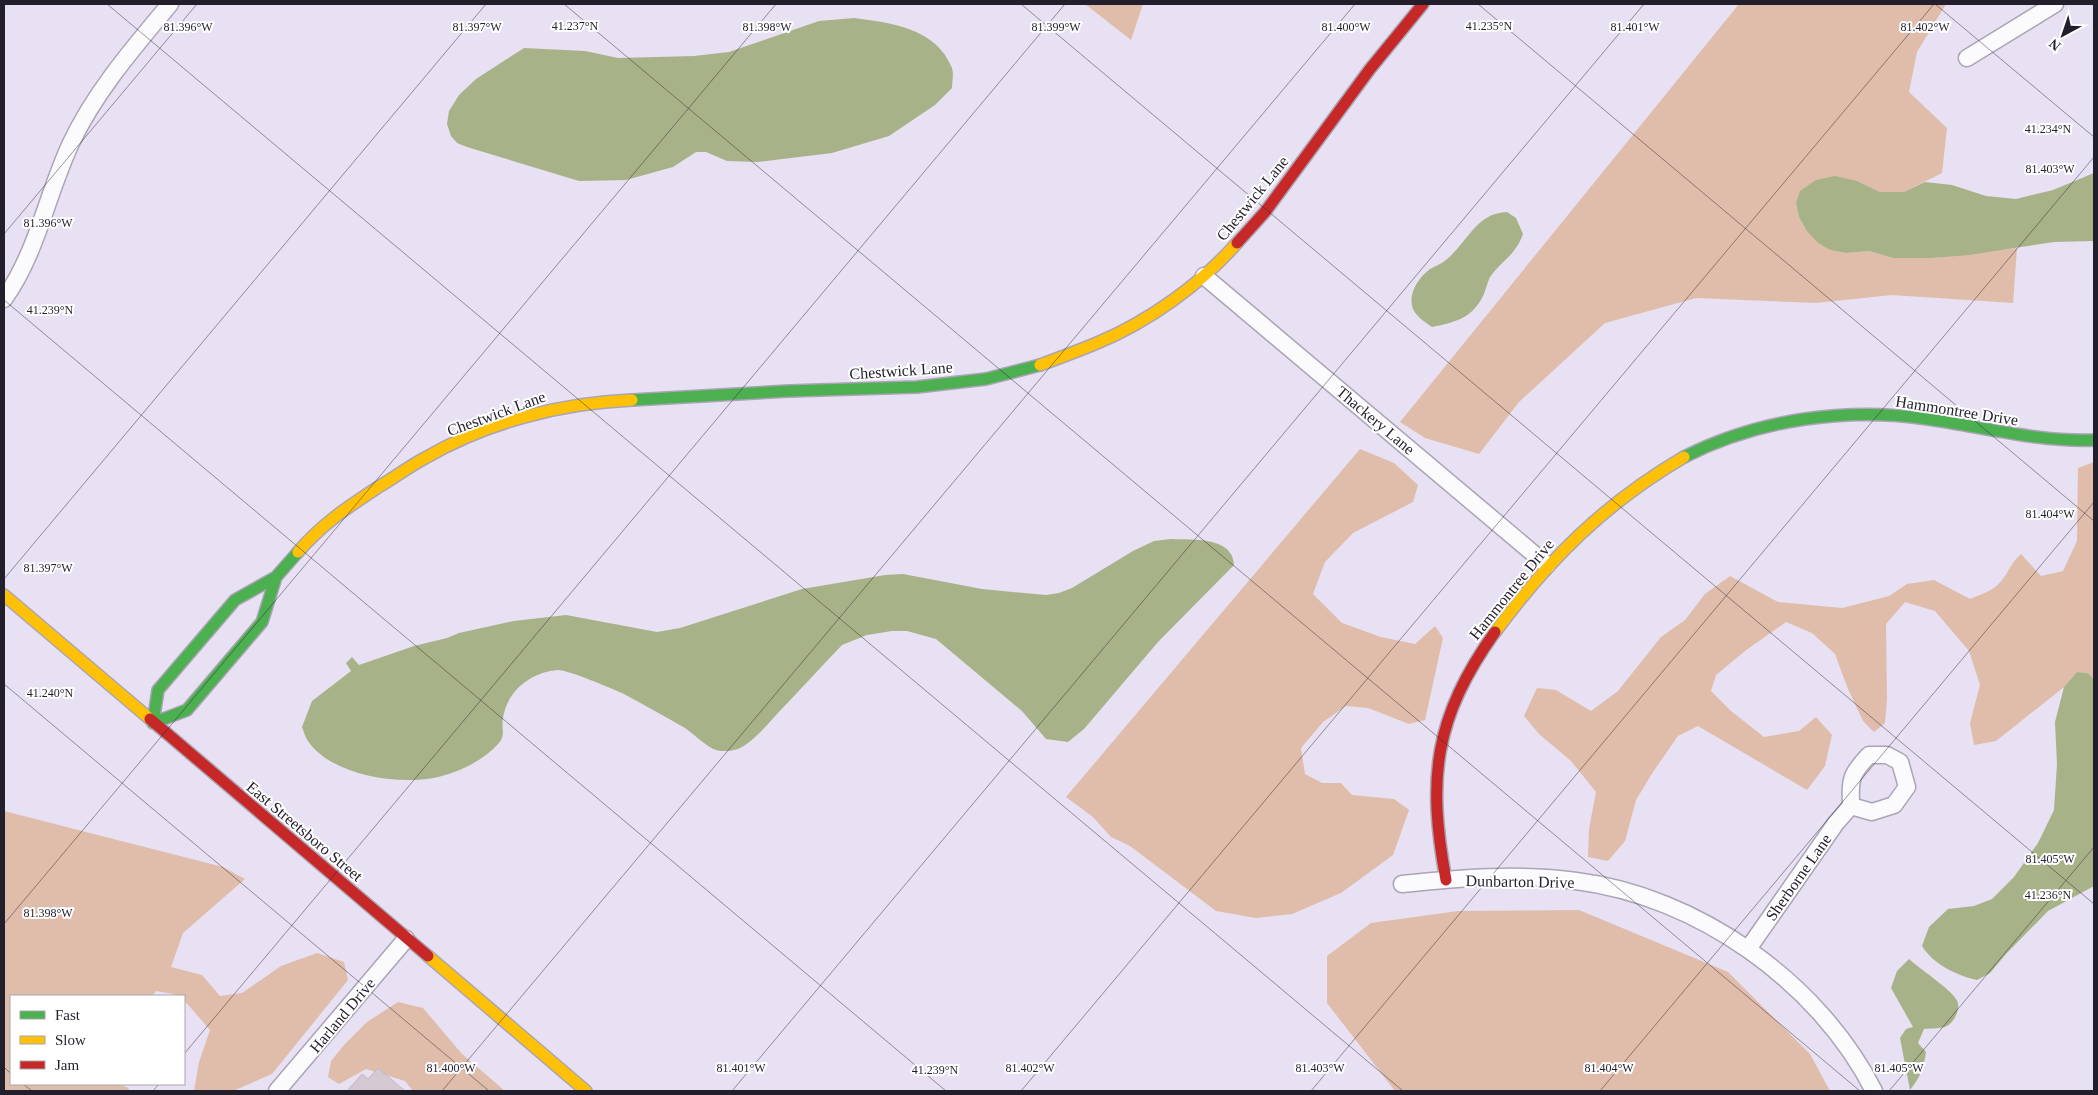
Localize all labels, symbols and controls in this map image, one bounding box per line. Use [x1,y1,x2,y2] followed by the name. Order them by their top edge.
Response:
[2038,10,2088,60] north arrow
[552,19,599,33] text: 41.237°N
[1466,19,1513,33] text: 41.235°N
[163,20,213,34] text: 81.396°W
[452,20,502,34] text: 81.397°W
[742,20,792,34] text: 81.398°W
[1031,20,1081,34] text: 81.399°W
[1321,20,1371,34] text: 81.400°W
[1610,20,1660,34] text: 81.401°W
[1900,20,1950,34] text: 81.402°W
[2046,36,2064,54] text: N
[2025,122,2072,136] text: 41.234°N
[1213,153,1292,244] street label: Chestwick Lane
[2025,162,2075,176] text: 81.403°W
[23,216,73,230] text: 81.396°W
[27,303,74,317] text: 41.239°N
[849,358,953,383] street label: Chestwick Lane
[1333,383,1418,459] street label: Thackery Lane
[445,388,548,439] street label: Chestwick Lane
[1894,392,2019,429] street label: Hammontree Drive
[2025,507,2075,521] text: 81.404°W
[1466,536,1557,643] street label: Hammontree Drive
[23,561,73,575] text: 81.397°W
[27,686,74,700] text: 41.240°N
[243,778,366,885] street label: East Streetsboro Street
[1762,831,1835,924] street label: Sherborne Lane
[2025,852,2075,866] text: 81.405°W
[1465,872,1575,891] street label: Dunbarton Drive
[2025,888,2072,902] text: 41.236°N
[23,906,73,920] text: 81.398°W
[306,975,378,1056] street label: Harland Drive
[10,995,185,1085] legend
[55,1007,81,1023] text: Fast
[55,1032,86,1048] text: Slow
[55,1057,79,1073] text: Jam
[426,1061,476,1075] text: 81.400°W
[716,1061,766,1075] text: 81.401°W
[1005,1061,1055,1075] text: 81.402°W
[1295,1061,1345,1075] text: 81.403°W
[1584,1061,1634,1075] text: 81.404°W
[1874,1061,1924,1075] text: 81.405°W
[912,1063,959,1077] text: 41.239°N

